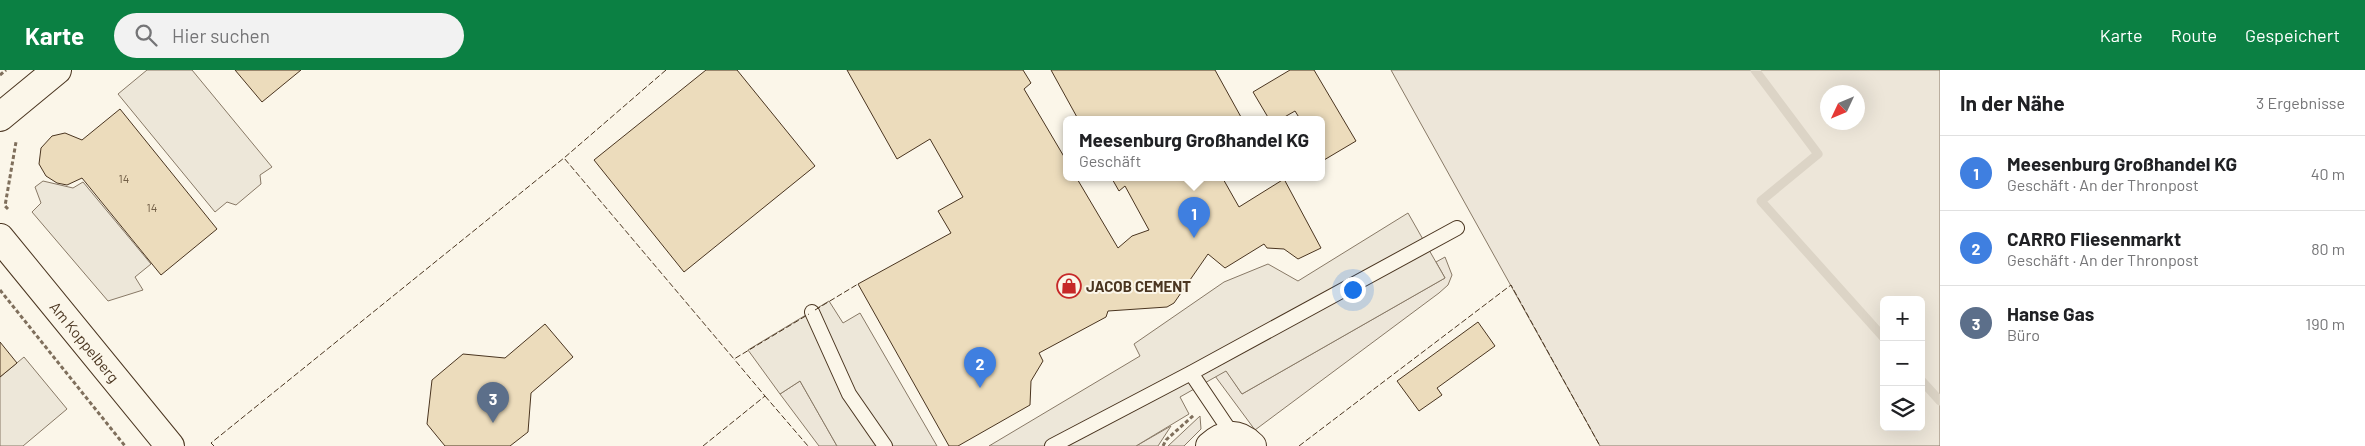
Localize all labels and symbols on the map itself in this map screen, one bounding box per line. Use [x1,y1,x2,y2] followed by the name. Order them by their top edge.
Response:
[1820,85,1865,130] north arrow
[119,171,129,185] house number: 14
[1178,197,1210,238] pin: 1
[147,200,157,214] house number: 14
[1056,273,1082,299] shop icon: JACOB CEMENT
[1086,277,1191,295] place label: JACOB CEMENT
[1340,277,1366,303] your location
[47,298,123,386] street label: Am Koppelberg
[964,347,996,388] pin: 2
[477,382,509,423] pin: 3

